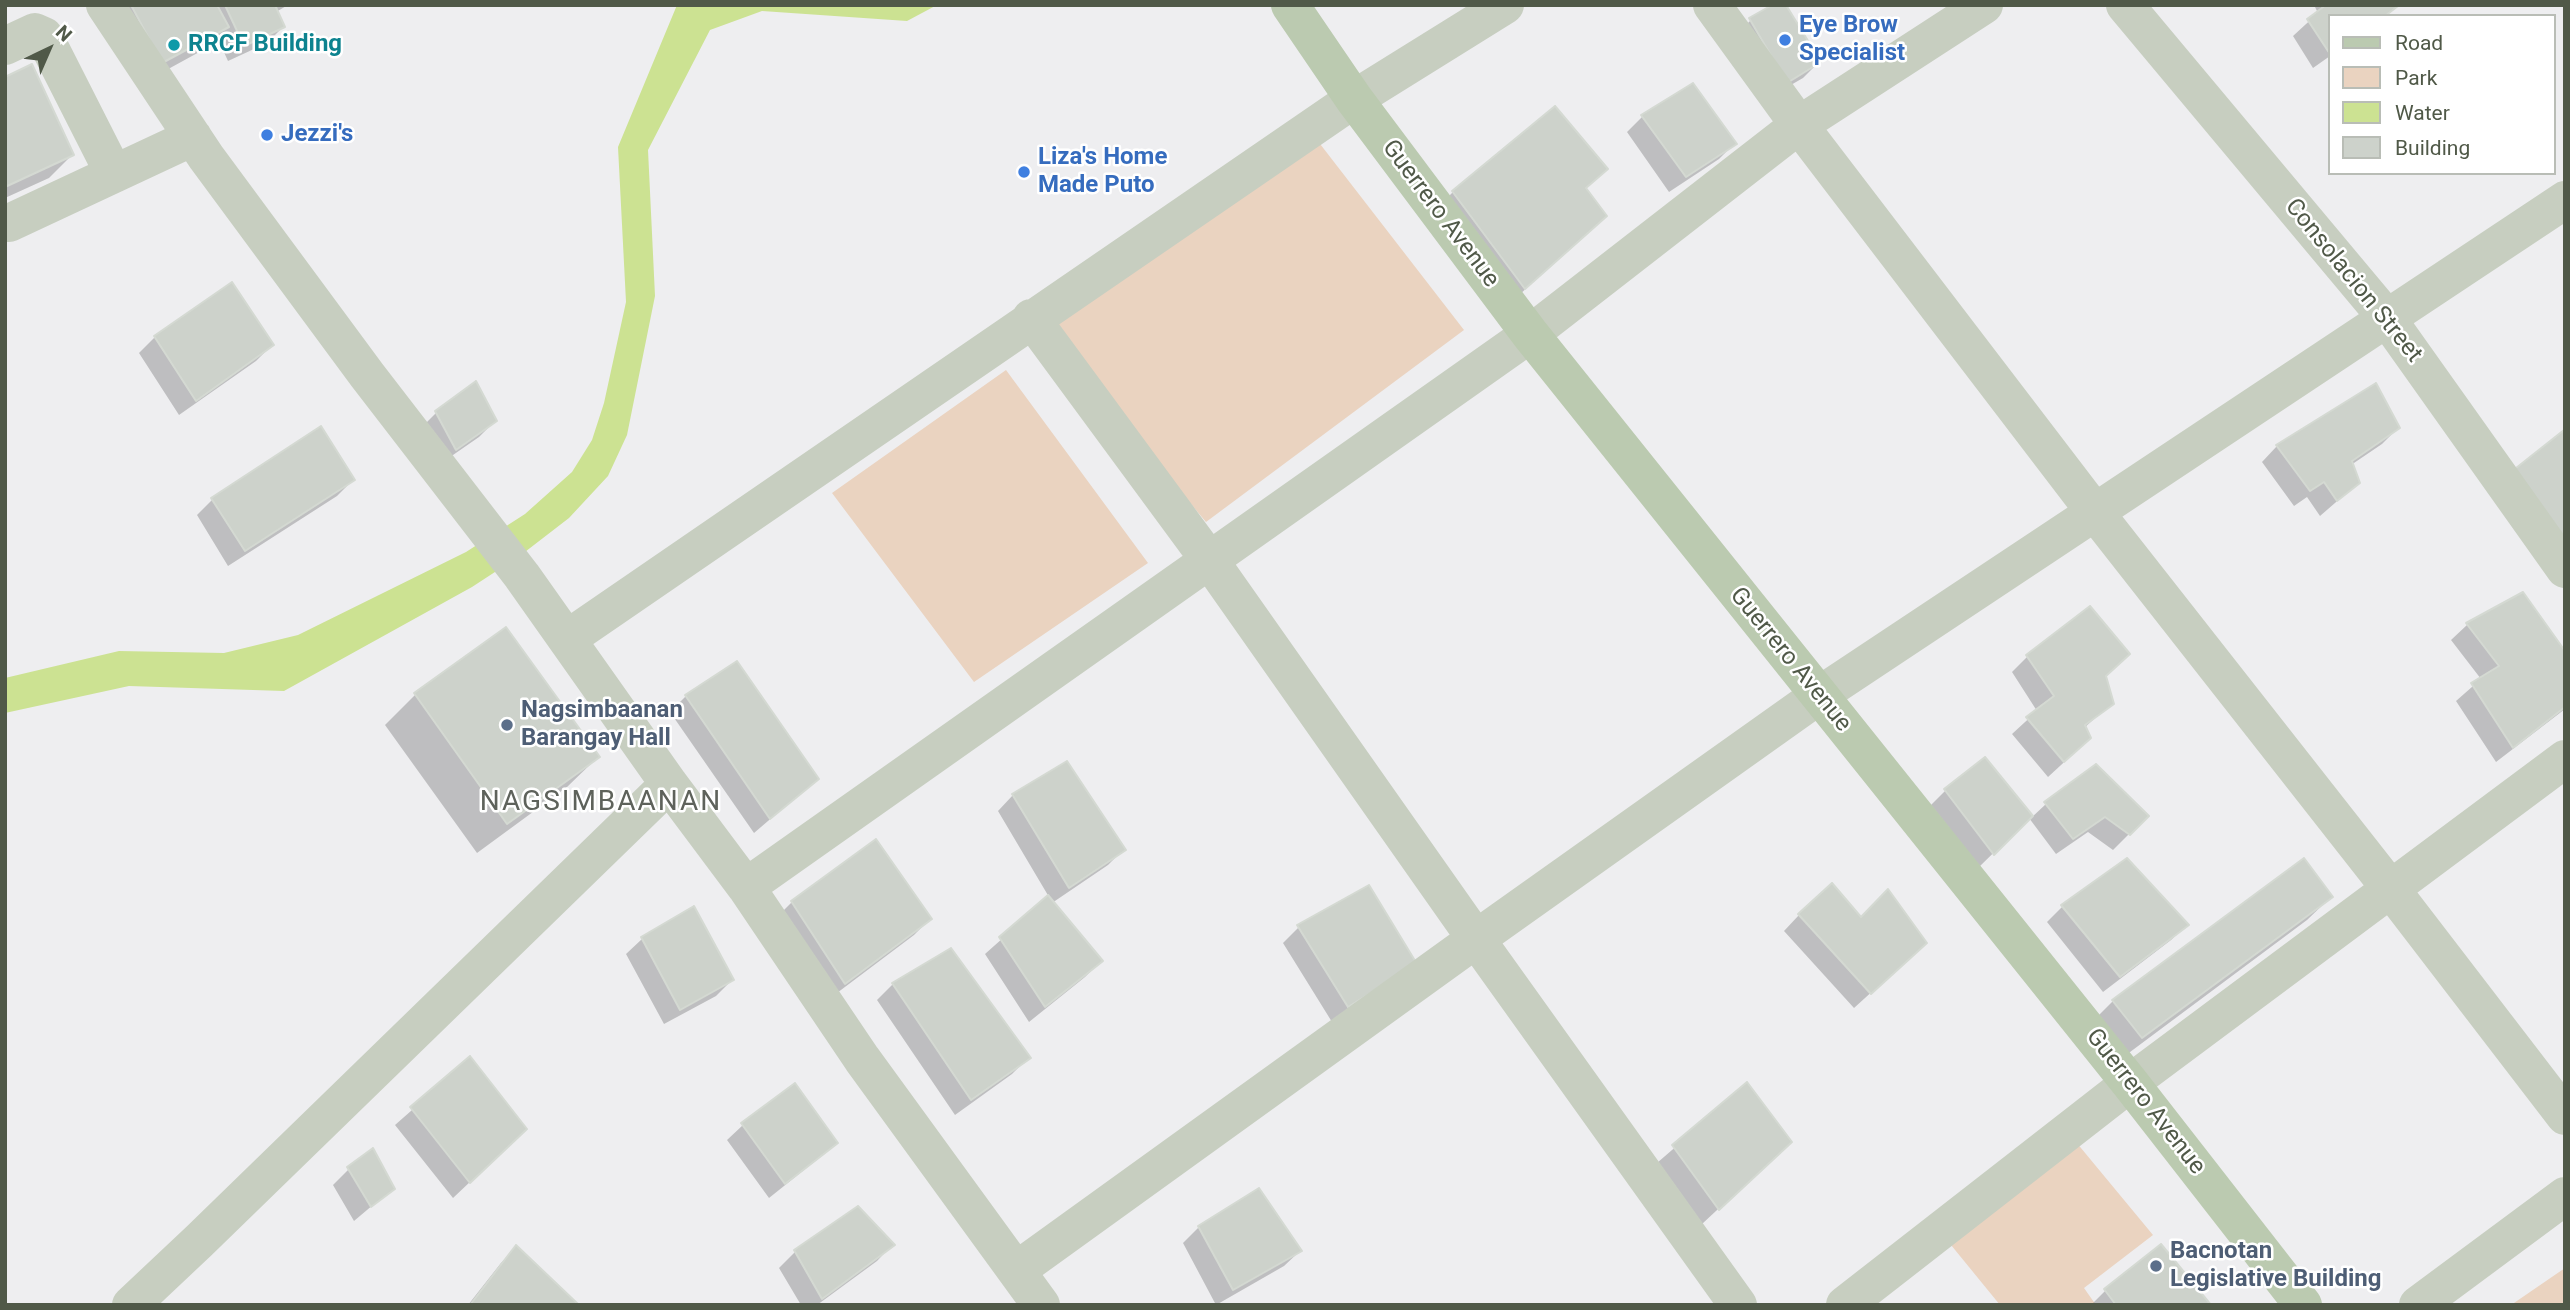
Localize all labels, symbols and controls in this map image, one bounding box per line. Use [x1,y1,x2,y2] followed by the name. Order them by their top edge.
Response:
[1799,12,1905,68] place label: Eye Brow Specialist
[14,14,84,84] north arrow
[2328,14,2556,175] legend
[51,21,77,46] text: N
[188,31,342,59] place label: RRCF Building
[2395,31,2443,55] text: Road
[1777,32,1793,48] marker: Eye Brow Specialist
[166,37,182,53] marker: RRCF Building
[2395,66,2437,90] text: Park
[2395,101,2450,125] text: Water
[281,121,353,149] place label: Jezzi's
[259,127,275,143] marker: Jezzi's
[1375,135,1505,293] street label: Guerrero Avenue
[2395,136,2470,160] text: Building
[1038,144,1167,200] place label: Liza's Home Made Puto
[1016,164,1032,180] marker: Liza's Home Made Puto
[2278,193,2428,369] street label: Consolacion Street
[1723,582,1857,738] street label: Guerrero Avenue
[521,697,683,753] place label: Nagsimbaanan Barangay Hall
[499,717,515,733] marker: Nagsimbaanan Barangay Hall
[481,786,721,820] district label: NAGSIMBAANAN
[2079,1023,2211,1181] street label: Guerrero Avenue
[2170,1238,2381,1294] place label: Bacnotan Legislative Building
[2148,1258,2164,1274] marker: Bacnotan Legislative Building

